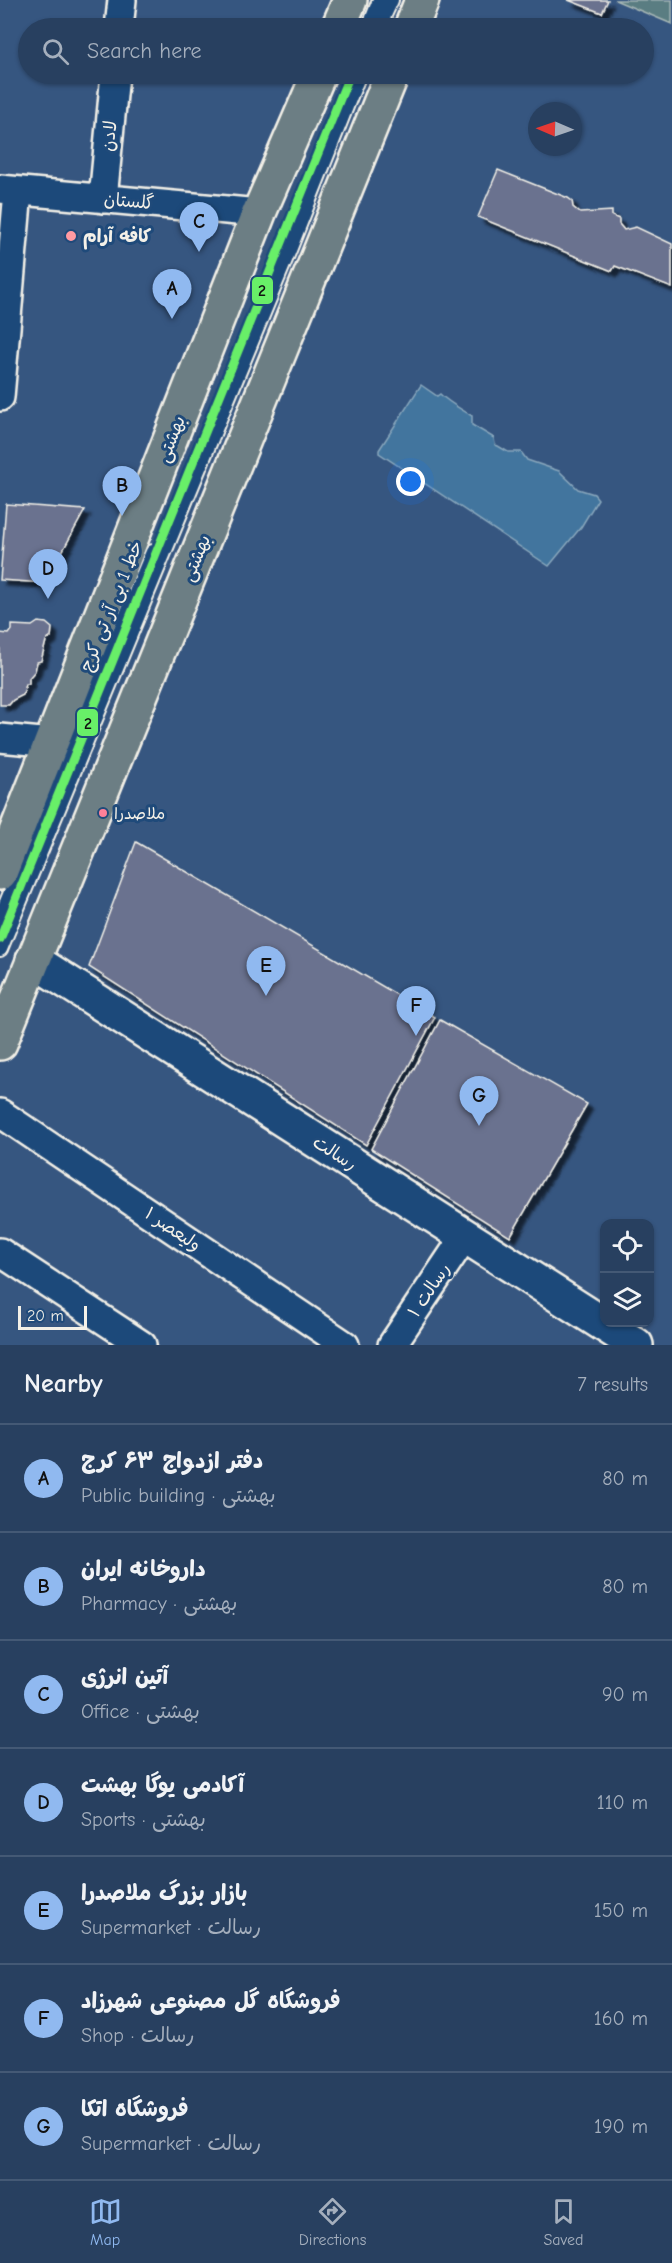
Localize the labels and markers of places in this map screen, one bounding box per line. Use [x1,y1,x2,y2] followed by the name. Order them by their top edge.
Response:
[180,202,218,252] pin: C
[83,226,151,250] place label: کافه آرام
[64,229,78,243] marker: کافه آرام
[152,270,192,319] pin: A
[102,466,142,516] pin: B
[28,550,68,599] pin: D
[114,805,165,823] place label: ملاصدرا
[97,807,109,819] marker: ملاصدرا
[246,946,286,996] pin: E
[396,986,436,1036] pin: F
[460,1076,498,1126] pin: G

